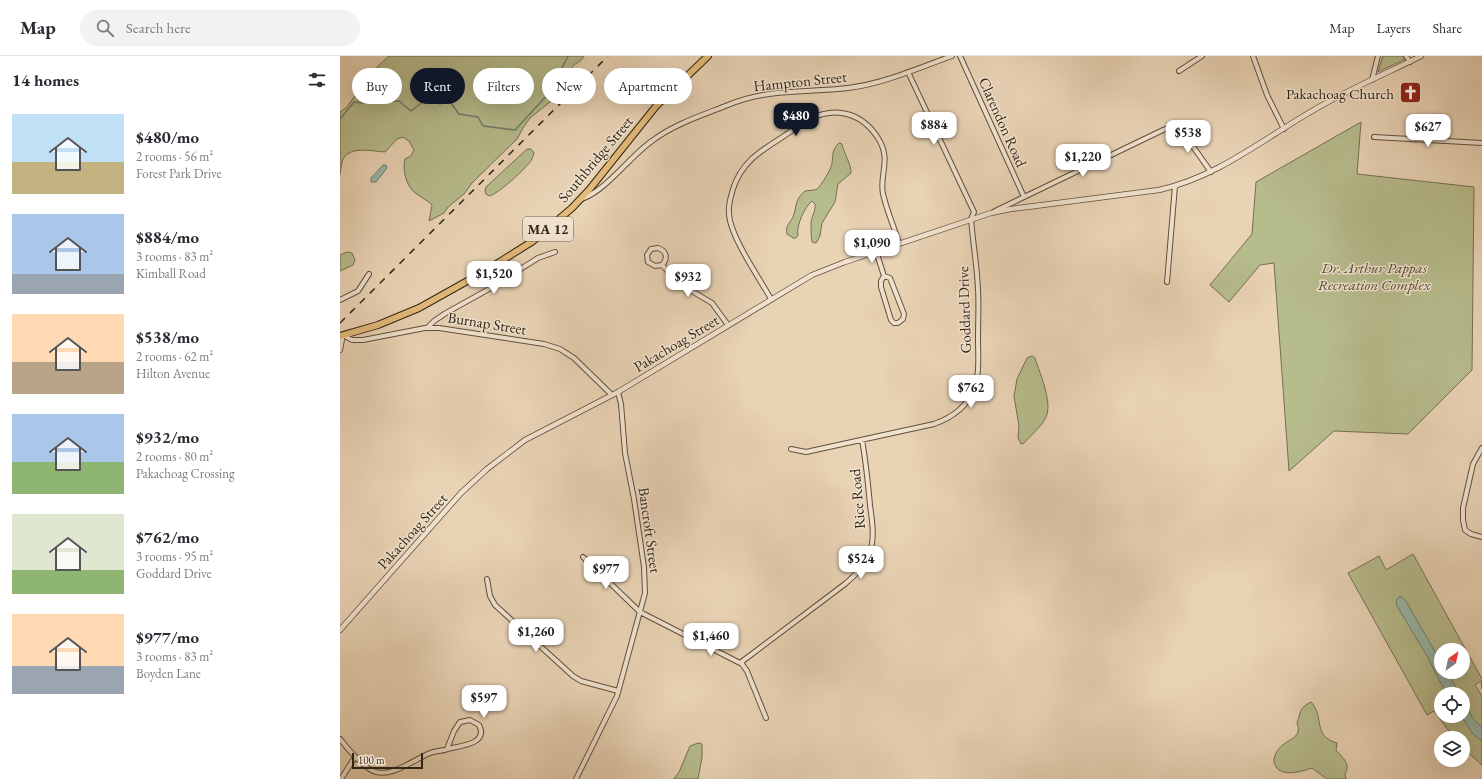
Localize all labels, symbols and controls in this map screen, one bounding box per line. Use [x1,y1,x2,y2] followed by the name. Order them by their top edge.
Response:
[80,10,360,46] search box
[20,15,56,40] text: Map
[94,17,116,39] icon: search
[126,18,191,37] text: Search here
[1329,19,1354,37] text: Map
[1376,19,1411,37] text: Layers
[1433,19,1462,37] text: Share
[752,67,848,95] street label: Hampton Street
[352,68,402,104] chip: Buy
[410,68,465,104] chip: Rent
[473,68,534,104] chip: Filters
[542,68,596,104] chip: New
[604,68,692,104] chip: Apartment
[12,69,79,91] text: 14 homes
[306,69,328,91] icon: filters
[975,74,1031,170] street label: Clarendon Road
[1397,80,1423,106] church icon: Pakachoag Church
[1286,84,1394,103] place label: Pakachoag Church
[772,103,820,137] pin: $480
[783,107,809,124] text: $480
[553,112,637,206] street label: Southbridge Street
[910,112,958,146] pin: $884
[1404,114,1452,148] pin: $627
[921,116,947,133] text: $884
[1415,118,1441,135] text: $627
[1164,120,1212,154] pin: $538
[1175,124,1201,141] text: $538
[136,126,199,148] text: $480/mo
[44,130,92,178] icon: home
[1050,144,1116,178] pin: $1,220
[136,148,213,165] text: 2 rooms · 56 m²
[1065,148,1101,165] text: $1,220
[136,165,222,182] text: Forest Park Drive
[523,217,573,241] road number: MA 12
[136,226,199,248] text: $884/mo
[44,230,92,278] icon: home
[839,230,905,264] pin: $1,090
[854,234,890,251] text: $1,090
[136,248,213,265] text: 3 rooms · 83 m²
[1318,258,1431,294] park label: Dr. Arthur Pappas Recreation Complex
[461,261,527,295] pin: $1,520
[664,264,712,298] pin: $932
[136,265,206,282] text: Kimball Road
[476,265,512,282] text: $1,520
[953,266,975,354] street label: Goddard Drive
[675,268,701,285] text: $932
[446,307,528,339] street label: Burnap Street
[630,310,722,376] street label: Pakachoag Street
[136,326,199,348] text: $538/mo
[44,330,92,378] icon: home
[136,348,213,365] text: 2 rooms · 62 m²
[136,365,210,382] text: Hilton Avenue
[947,375,995,409] pin: $762
[958,379,984,396] text: $762
[136,426,199,448] text: $932/mo
[44,430,92,478] icon: home
[136,448,213,465] text: 2 rooms · 80 m²
[136,465,235,482] text: Pakachoag Crossing
[845,468,869,530] street label: Rice Road
[635,486,665,574] street label: Bancroft Street
[373,489,451,573] street label: Pakachoag Street
[136,526,199,548] text: $762/mo
[44,530,92,578] icon: home
[837,546,885,580] pin: $524
[136,548,213,565] text: 3 rooms · 95 m²
[848,550,874,567] text: $524
[582,556,630,590] pin: $977
[593,560,619,577] text: $977
[136,565,212,582] text: Goddard Drive
[503,619,569,653] pin: $1,260
[518,623,554,640] text: $1,260
[678,623,744,657] pin: $1,460
[136,626,199,648] text: $977/mo
[693,627,729,644] text: $1,460
[44,630,92,678] icon: home
[1434,643,1470,679] north arrow
[1434,643,1470,767] map controls
[136,648,213,665] text: 3 rooms · 83 m²
[136,665,201,682] text: Boyden Lane
[460,685,508,719] pin: $597
[1434,687,1470,723] button: locate
[471,689,497,706] text: $597
[1434,731,1470,767] button: layers
[352,751,423,770] scale bar
[358,753,385,767] text: 100 m

